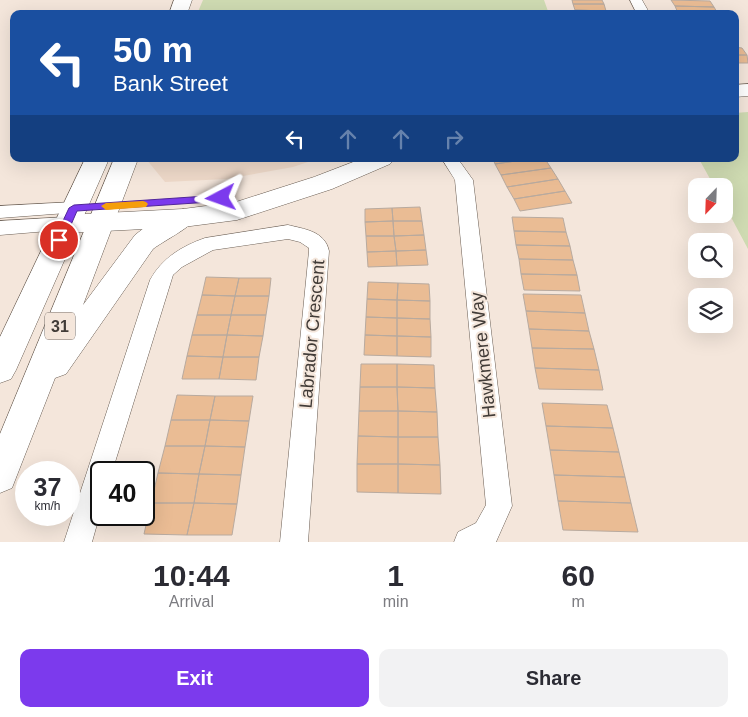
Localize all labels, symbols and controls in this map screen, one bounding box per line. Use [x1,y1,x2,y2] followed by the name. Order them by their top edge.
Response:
[30,30,95,95] icon: left
[113,30,193,69] text: 50 m
[113,71,228,96] text: Bank Street
[281,125,309,153] icon: left
[334,125,362,153] icon: ahead
[387,125,415,153] icon: ahead
[440,125,468,153] icon: right
[194,171,246,223] position arrow
[688,178,732,222] north arrow
[688,178,733,333] map controls
[38,219,80,261] pin
[45,226,73,254] icon: arrive
[688,233,733,278] button: search
[296,259,328,409] street label: Labrador Crescent
[688,288,733,333] button: layers
[466,291,500,419] street label: Hawkmere Way
[45,312,75,340] road number: 31
[90,461,155,526] speed limit sign: 40
[34,473,61,501] text: 37
[34,499,61,513] text: km/h
[153,559,230,592] text: 10:44
[387,559,404,592] text: 1
[562,559,595,592] text: 60
[169,593,214,610] text: Arrival
[383,593,409,610] text: min
[572,593,585,610] text: m
[20,649,369,707] button: Exit
[379,649,728,707] button: Share

